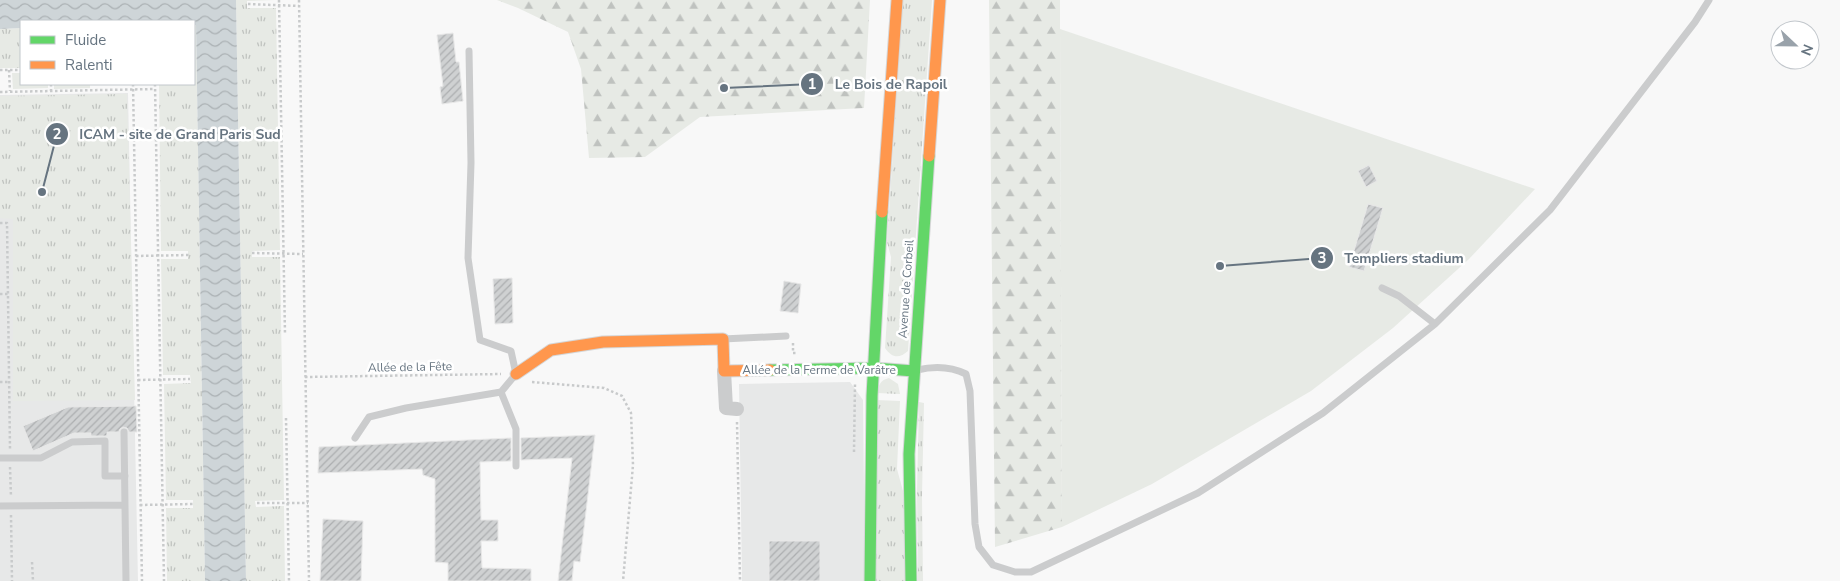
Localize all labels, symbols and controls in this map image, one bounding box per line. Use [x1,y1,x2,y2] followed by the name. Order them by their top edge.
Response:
[20,20,195,85] legend
[1770,20,1820,70] north arrow
[65,30,106,50] text: Fluide
[1796,41,1817,58] text: N
[65,55,113,75] text: Ralenti
[799,70,957,99] callout: Le Bois de Rapoil
[807,74,817,94] text: 1
[835,75,948,94] text: Le Bois de Rapoil
[45,119,291,148] callout: ICAM - site de Grand Paris Sud
[52,124,62,144] text: 2
[79,125,281,144] text: ICAM - site de Grand Paris Sud
[895,239,917,339] street label: Avenue de Corbeil
[1310,243,1474,272] callout: Templiers stadium
[1317,248,1327,268] text: 3
[1344,249,1464,268] text: Templiers stadium
[368,358,452,376] street label: Allée de la Fête
[742,362,896,378] street label: Allée de la Ferme de Varâtre

